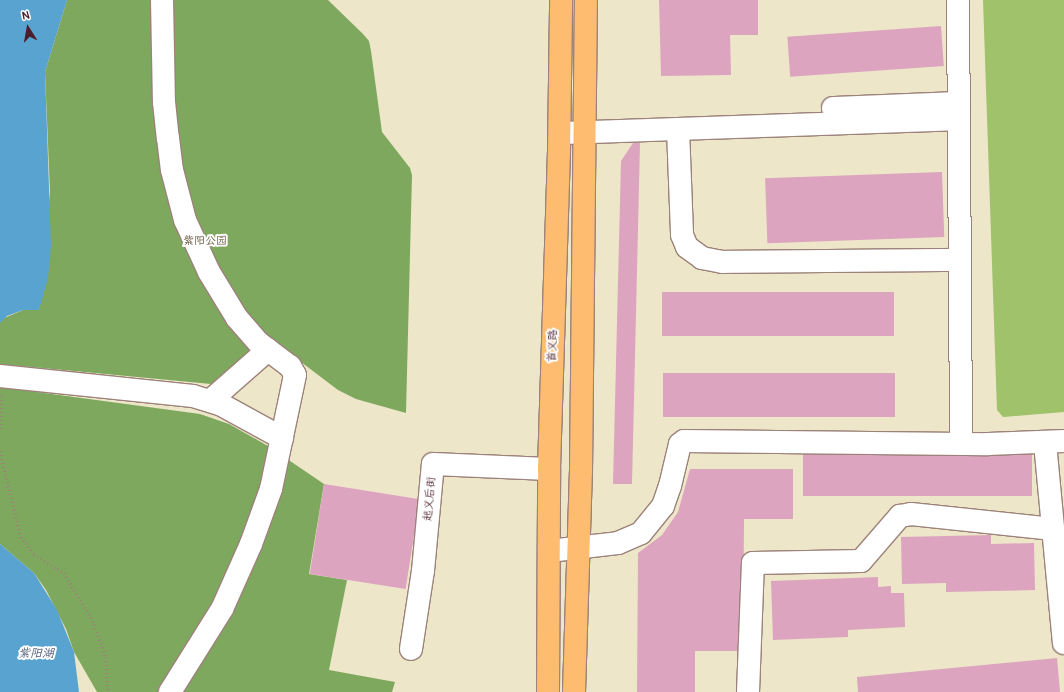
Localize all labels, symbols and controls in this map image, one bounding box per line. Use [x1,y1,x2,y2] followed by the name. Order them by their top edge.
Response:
[8,8,48,48] north arrow
[21,9,31,23] text: N
[183,234,227,248] park label: 紫阳公园
[546,329,560,363] street label: 首义路
[422,477,438,521] street label: 起义后街
[18,647,54,661] water label: 紫阳湖

